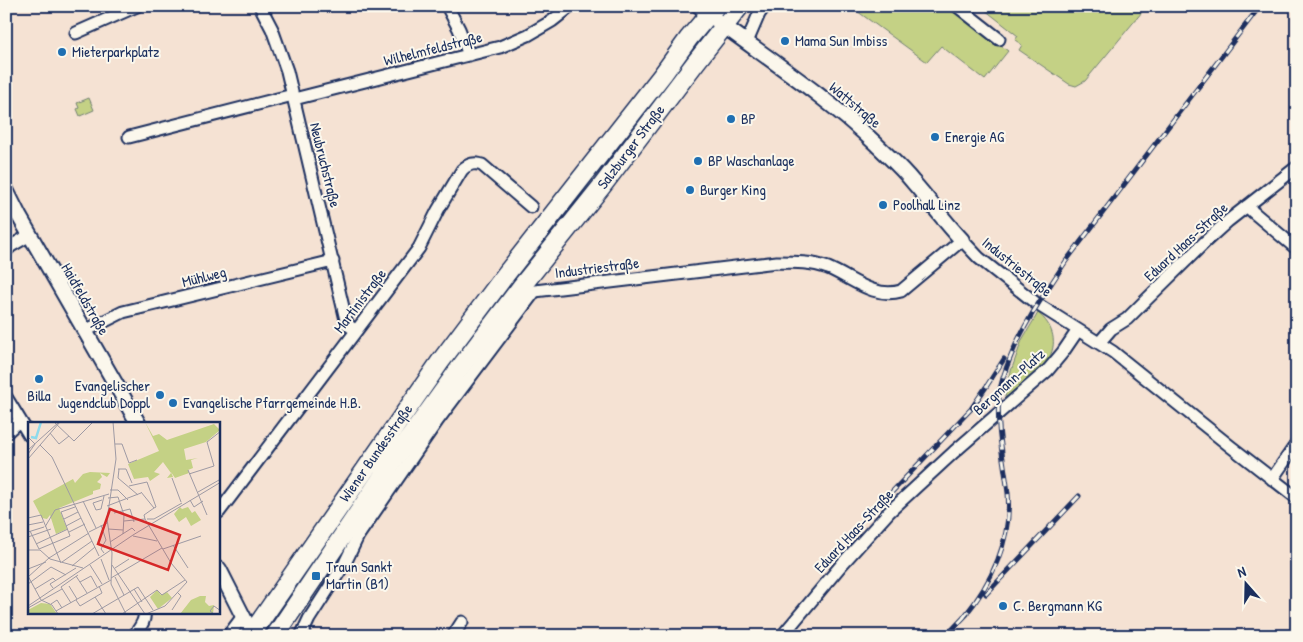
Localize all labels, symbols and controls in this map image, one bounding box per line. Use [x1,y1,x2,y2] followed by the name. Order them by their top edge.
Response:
[381,26,484,71] street label: Wilhelmfeldstraße
[795,30,887,51] place label: Mama Sun Imbiss
[779,35,791,47] marker: Mama Sun Imbiss
[72,41,160,62] place label: Mieterparkplatz
[56,46,68,58] marker: Mieterparkplatz
[825,77,886,133] street label: Wattstraße
[592,100,669,193] street label: Salzburger Straße
[741,108,756,129] place label: BP
[725,113,737,125] marker: BP
[305,120,346,209] street label: Neubruchstraße
[945,126,1005,147] place label: Energie AG
[929,131,941,143] marker: Energie AG
[708,150,794,171] place label: BP Waschanlage
[692,155,704,167] marker: BP Waschanlage
[700,179,766,200] place label: Burger King
[684,184,696,196] marker: Burger King
[893,194,961,215] place label: Poolhall Linz
[1139,197,1232,286] street label: Eduard Haas-Straße
[877,199,889,211] marker: Poolhall Linz
[978,232,1057,301] street label: Industriestraße
[554,252,640,283] street label: Industriestraße
[56,259,114,339] street label: Haidfeldstraße
[180,261,228,292] street label: Mühlweg
[328,264,391,337] street label: Martinistraße
[968,343,1050,420] street label: Bergmann-Platz
[33,373,45,385] marker: Billa
[58,375,150,413] place label: Evangelischer Jugendclub Doppl
[27,385,51,406] place label: Billa
[154,389,166,401] marker: Evangelischer Jugendclub Doppl
[183,392,361,413] place label: Evangelische Pfarrgemeinde H.B.
[167,397,179,409] marker: Evangelische Pfarrgemeinde H.B.
[334,400,417,506] street label: Wiener Bundesstraße
[28,422,220,614] inset map
[809,484,898,577] street label: Eduard Haas-Straße
[326,556,393,594] place label: Traun Sankt Martin (B1)
[1220,560,1270,610] north arrow
[1235,561,1249,582] text: N
[310,570,322,582] marker: Traun Sankt Martin (B1)
[1013,595,1103,616] place label: C. Bergmann KG
[997,600,1009,612] marker: C. Bergmann KG

